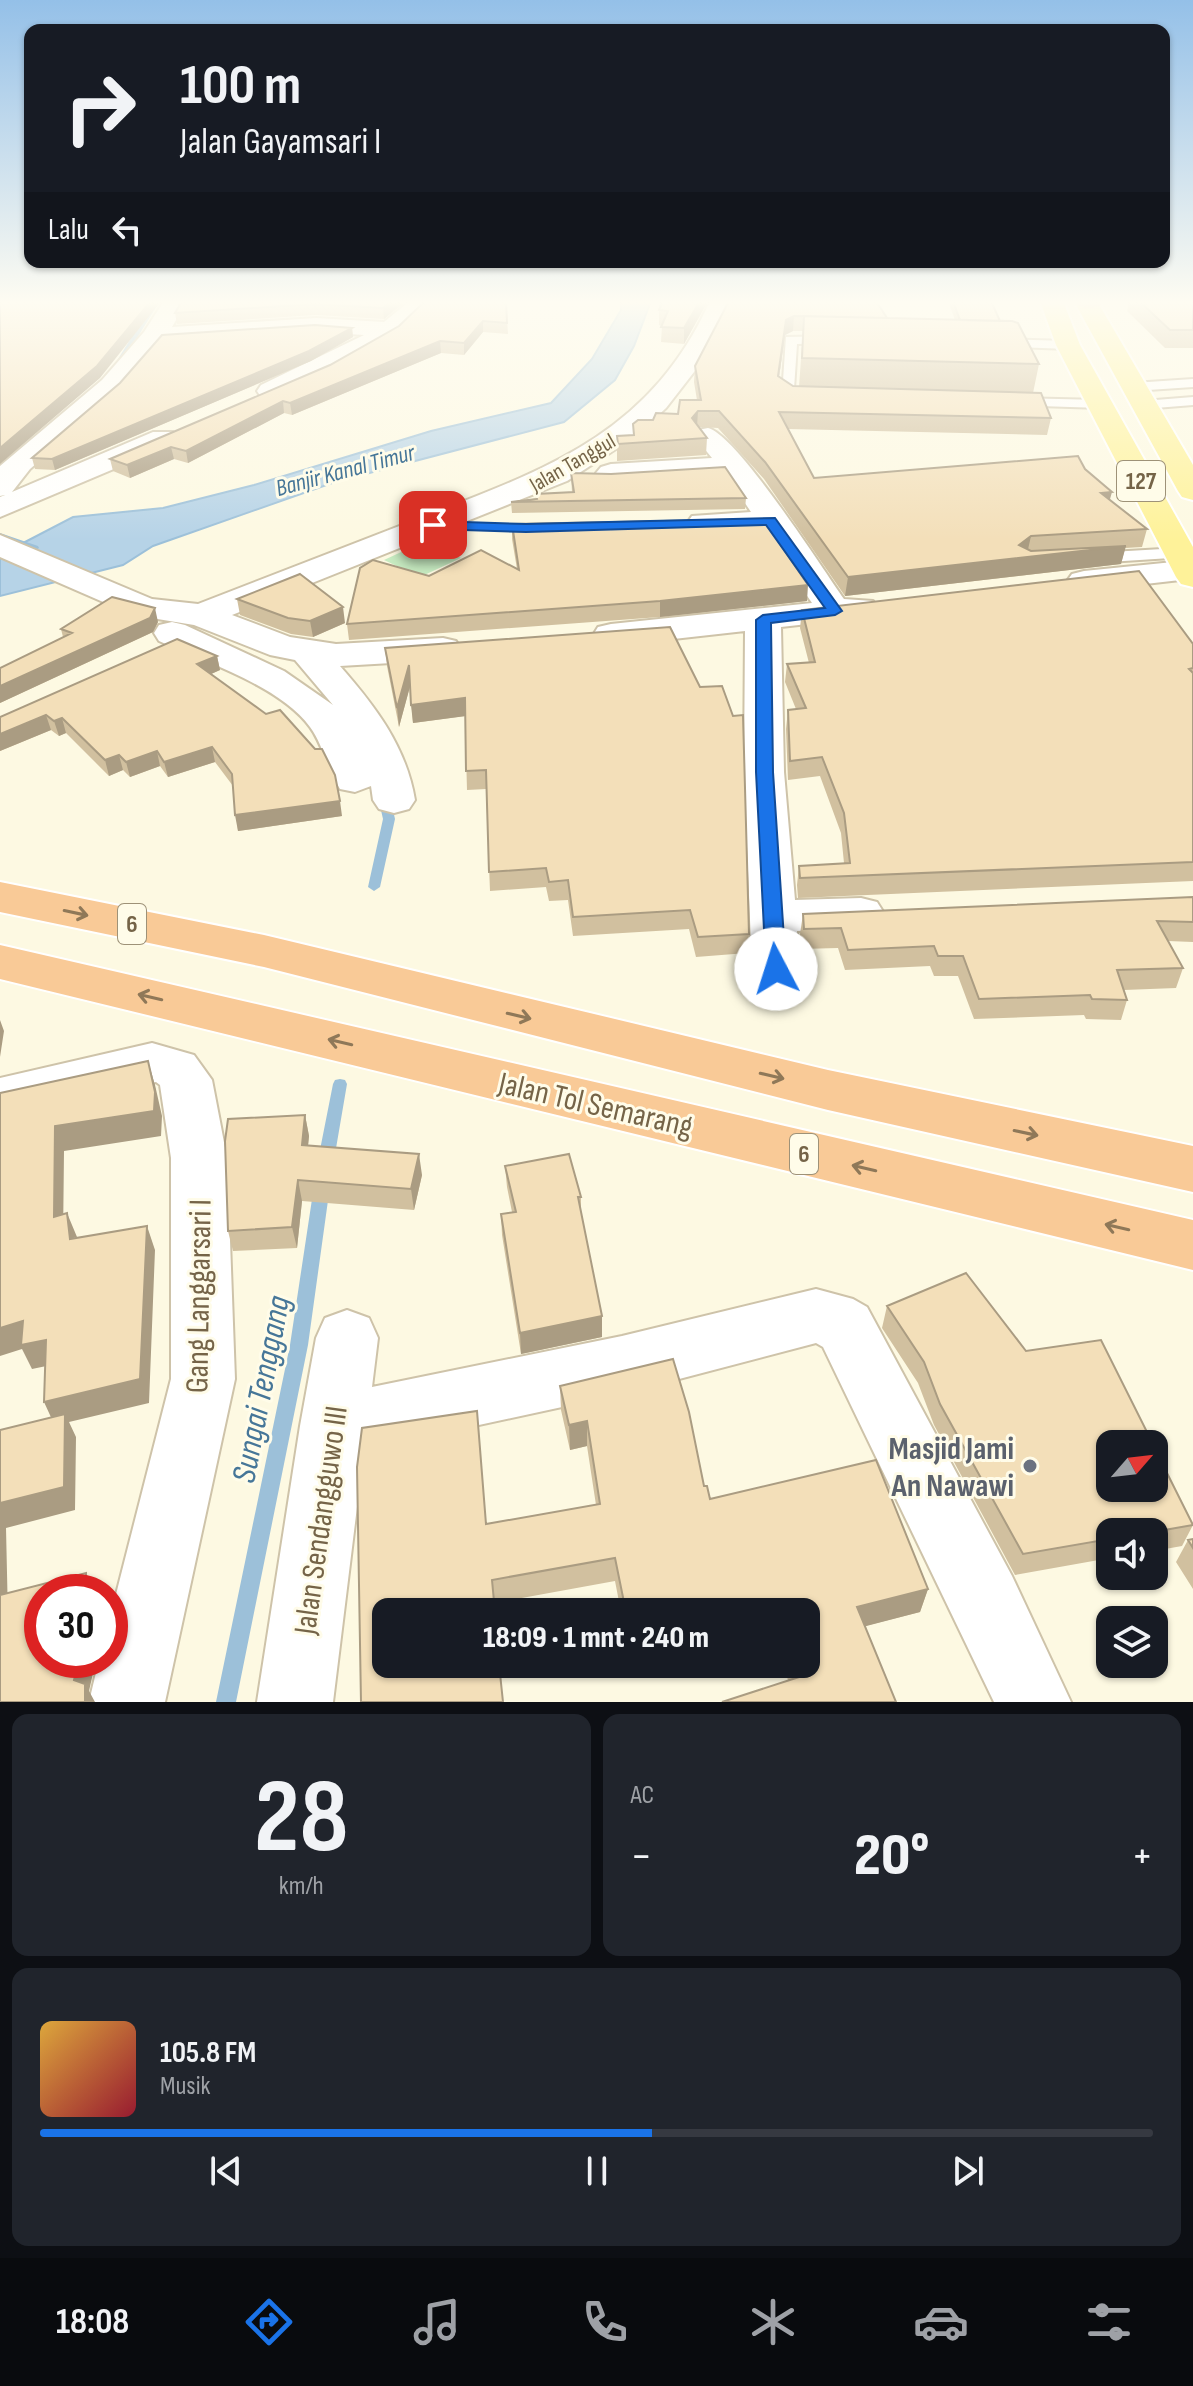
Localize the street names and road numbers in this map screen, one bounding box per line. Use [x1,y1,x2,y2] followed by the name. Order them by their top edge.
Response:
[524,428,620,499] street label: Jalan Tanggul
[1117,461,1165,501] road number: 127
[118,904,146,944] road number: 6
[494,1064,697,1147] street label: Jalan Tol Semarang
[790,1134,818,1174] road number: 6
[178,1199,221,1393] street label: Gang Langgarsari I
[286,1404,357,1638] street label: Jalan Sendangguwo III

